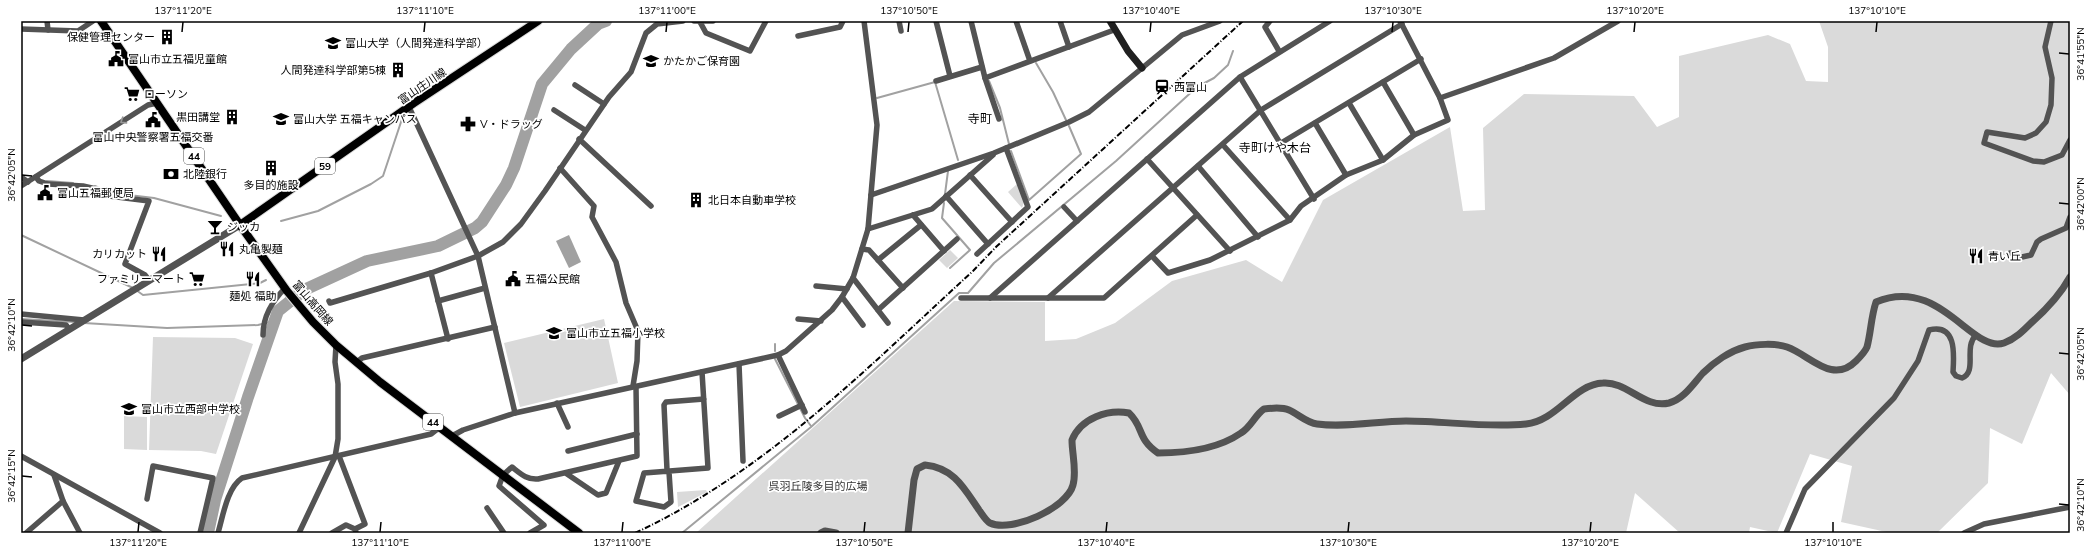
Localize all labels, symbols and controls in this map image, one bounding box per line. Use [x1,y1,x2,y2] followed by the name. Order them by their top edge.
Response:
[154,4,212,17] text: 137°11'20"E
[396,4,454,17] text: 137°11'10"E
[638,4,696,17] text: 137°11'00"E
[880,4,938,17] text: 137°10'50"E
[1122,4,1180,17] text: 137°10'40"E
[1364,4,1422,17] text: 137°10'30"E
[1606,4,1664,17] text: 137°10'20"E
[1848,4,1906,17] text: 137°10'10"E
[2074,27,2087,81] text: 36°41'55"N
[158,28,176,46] building icon: 保健管理センター
[67,30,155,44] place label: 保健管理センター
[324,34,342,52] school or university icon: 富山大学（人間発達科学部）
[345,36,488,50] place label: 富山大学（人間発達科学部）
[107,50,125,68] public building icon: 富山市立五福児童館
[128,52,227,66] place label: 富山市立五福児童館
[642,52,660,70] school or university icon: かたかご保育園
[663,54,740,68] place label: かたかご保育園
[389,61,407,79] building icon: 人間発達科学部第5棟
[280,63,386,77] place label: 人間発達科学部第5棟
[395,65,449,107] street label: 富山庄川線
[1153,78,1171,96] station icon: 西富山
[1174,80,1207,94] place label: 西富山
[123,85,141,103] supermarket icon: ローソン
[144,87,188,101] place label: ローソン
[223,108,241,126] building icon: 黒田講堂
[176,110,220,124] place label: 黒田講堂
[272,110,290,128] school or university icon: 富山大学 五福キャンパス
[144,111,162,129] public building icon: 富山中央警察署五福交番
[968,111,992,126] district label: 寺町
[293,112,417,126] place label: 富山大学 五福キャンパス
[459,115,477,133] pharmacy icon: V・ドラッグ
[120,116,127,124] one-way arrow
[480,117,543,131] place label: V・ドラッグ
[93,130,214,144] place label: 富山中央警察署五福交番
[1239,140,1311,155] district label: 寺町けや木台
[5,148,18,202] text: 36°42'05"N
[184,148,204,164] road number: 44
[315,158,335,174] road number: 59
[262,159,280,177] building icon: 多目的施設
[162,165,180,183] bank icon: 北陸銀行
[183,167,227,181] place label: 北陸銀行
[2074,177,2087,231] text: 36°42'00"N
[244,178,299,192] place label: 多目的施設
[36,184,54,202] public building icon: 富山五福郵便局
[57,186,134,200] place label: 富山五福郵便局
[687,191,705,209] building icon: 北日本自動車学校
[708,193,796,207] place label: 北日本自動車学校
[206,218,224,236] bar icon: ジッカ
[227,220,260,234] place label: ジッカ
[218,240,236,258] restaurant icon: 丸亀製麺
[239,242,283,256] place label: 丸亀製麺
[150,245,168,263] restaurant icon: カリカット
[92,247,147,261] place label: カリカット
[1967,247,1985,265] restaurant icon: 青い丘
[1988,249,2021,263] place label: 青い丘
[188,270,206,288] supermarket icon: ファミリーマート
[244,270,262,288] restaurant icon: 麺処 福助
[504,270,522,288] public building icon: 五福公民館
[97,272,185,286] place label: ファミリーマート
[525,272,580,286] place label: 五福公民館
[290,278,336,328] street label: 富山高岡線
[230,289,276,303] place label: 麺処 福助
[5,298,18,352] text: 36°42'10"N
[545,324,563,342] school or university icon: 富山市立五福小学校
[566,326,665,340] place label: 富山市立五福小学校
[2074,327,2087,381] text: 36°42'05"N
[120,400,138,418] school or university icon: 富山市立西部中学校
[141,402,240,416] place label: 富山市立西部中学校
[423,414,443,430] road number: 44
[5,449,18,503] text: 36°42'15"N
[2074,478,2087,532] text: 36°42'10"N
[769,479,868,493] park label: 呉羽丘陵多目的広場
[109,536,167,549] text: 137°11'20"E
[351,536,409,549] text: 137°11'10"E
[593,536,651,549] text: 137°11'00"E
[835,536,893,549] text: 137°10'50"E
[1077,536,1135,549] text: 137°10'40"E
[1319,536,1377,549] text: 137°10'30"E
[1561,536,1619,549] text: 137°10'20"E
[1804,536,1862,549] text: 137°10'10"E

